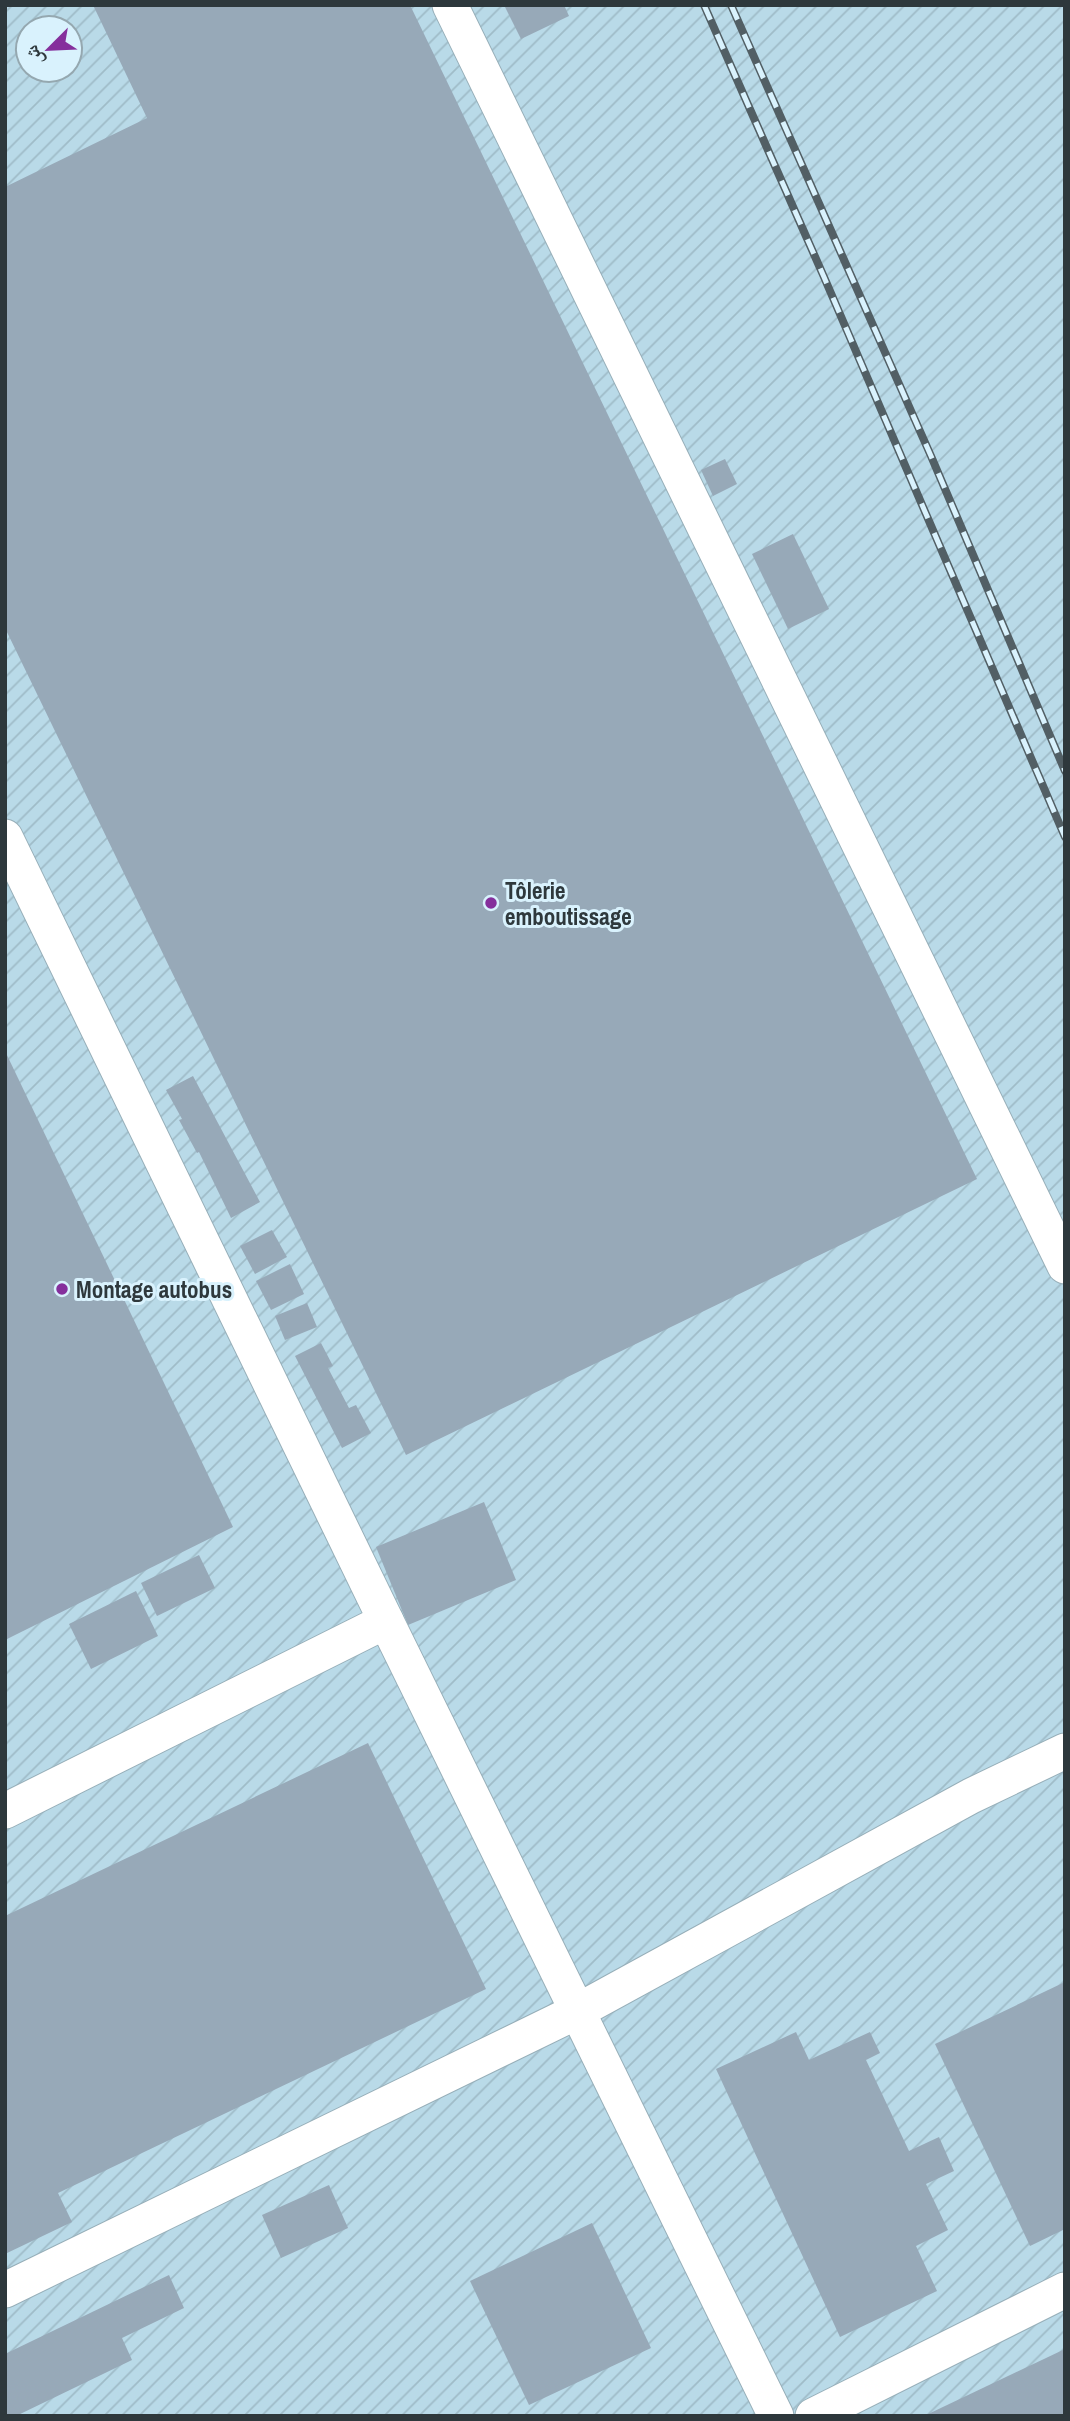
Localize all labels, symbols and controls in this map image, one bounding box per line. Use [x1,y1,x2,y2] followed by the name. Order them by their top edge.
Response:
[14,14,84,84] north arrow
[17,41,49,70] text: ش
[505,875,632,932] place label: Tôlerie emboutissage
[483,895,499,911] marker: Tôlerie emboutissage
[76,1274,232,1305] place label: Montage autobus
[54,1281,70,1297] marker: Montage autobus

